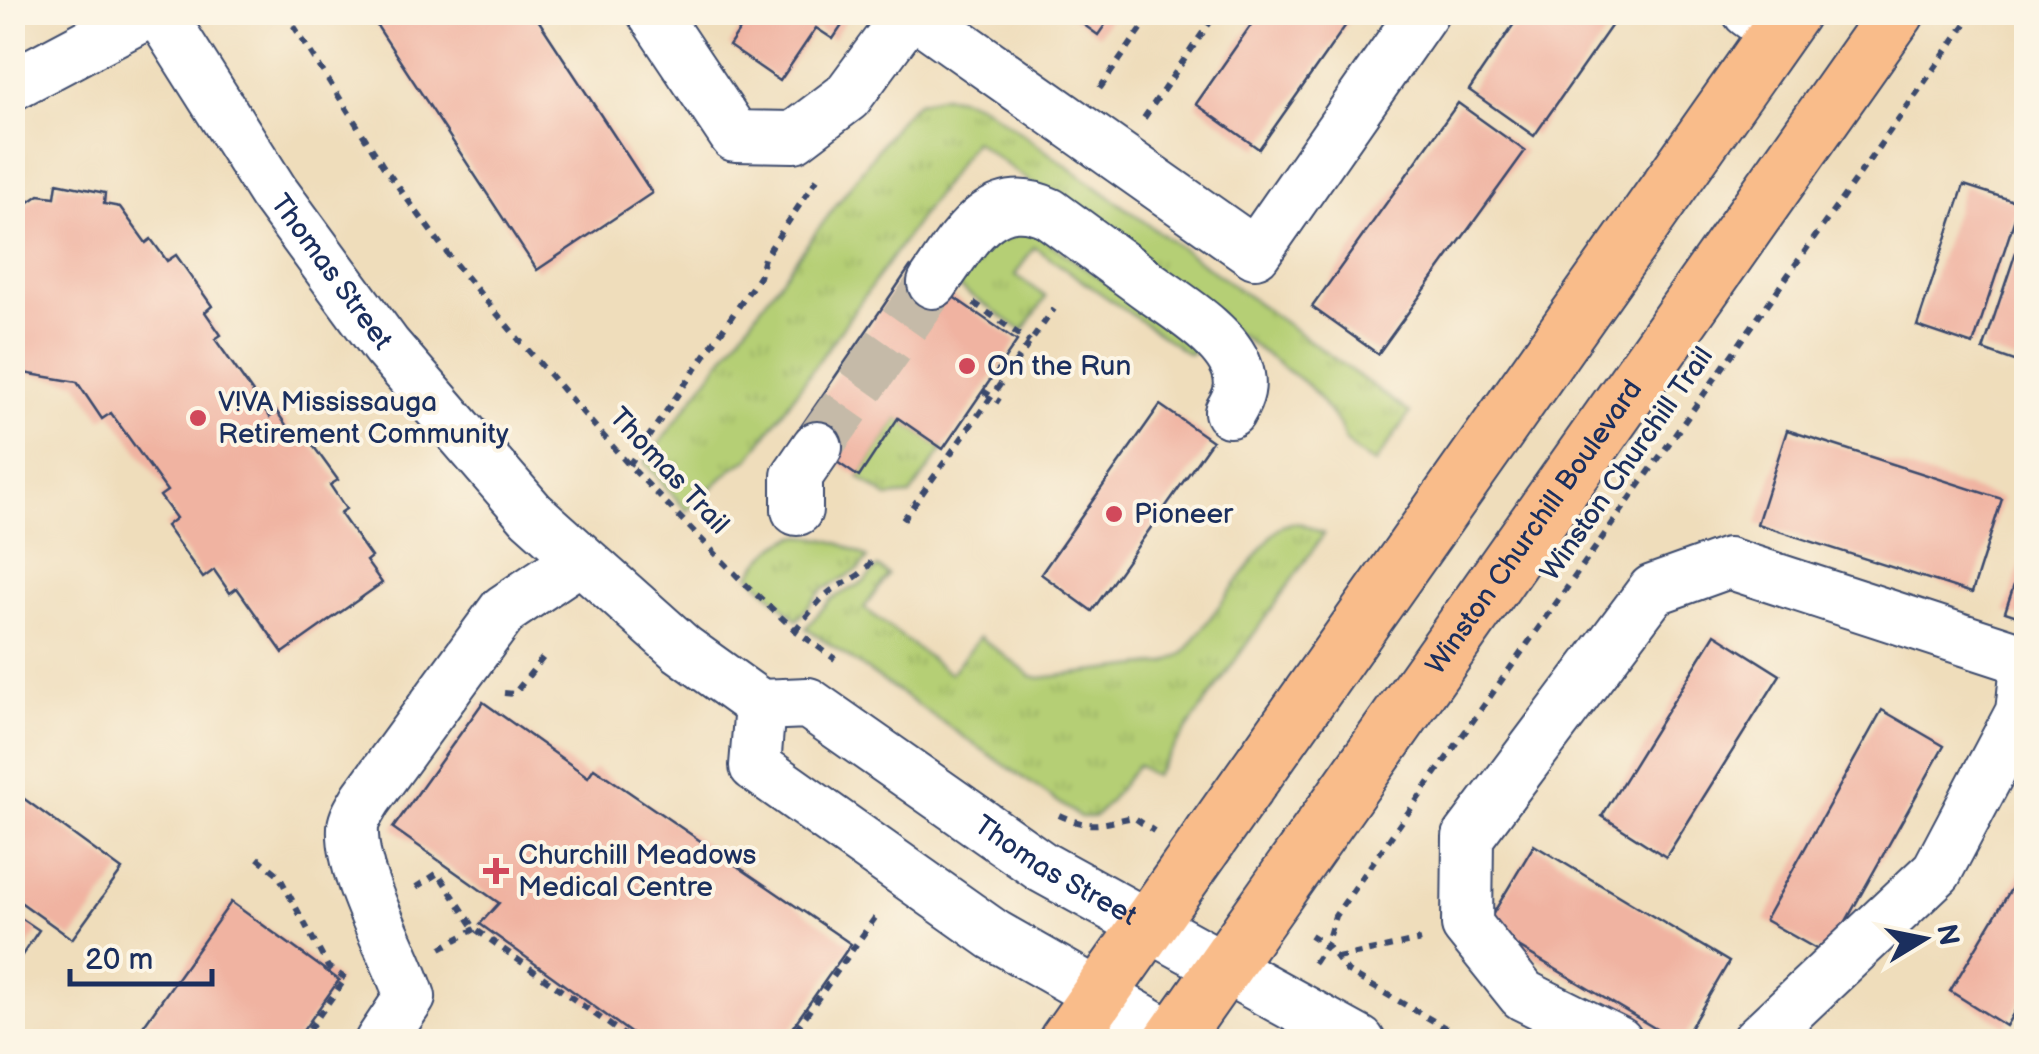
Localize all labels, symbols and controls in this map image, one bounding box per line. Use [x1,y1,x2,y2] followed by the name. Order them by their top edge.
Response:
[264,188,400,356] street label: Thomas Street
[1534,341,1720,587] street label: Winston Churchill Trail
[987,350,1131,383] place label: On the Run
[956,355,978,377] marker: On the Run
[1419,373,1649,681] street label: Winston Churchill Boulevard
[218,386,509,451] place label: V!VA Mississauga Retirement Community
[602,401,736,541] street label: Thomas Trail
[187,407,209,429] marker: V!VA Mississauga Retirement Community
[1134,498,1234,531] place label: Pioneer
[1103,503,1125,525] marker: Pioneer
[968,808,1143,933] street label: Thomas Street
[518,839,757,904] place label: Churchill Meadows Medical Centre
[483,858,509,884] marker: Churchill Meadows Medical Centre
[1874,889,1974,989] north arrow
[1929,922,1965,948] text: N
[70,924,212,986] scale bar
[85,942,153,978] text: 20 m

